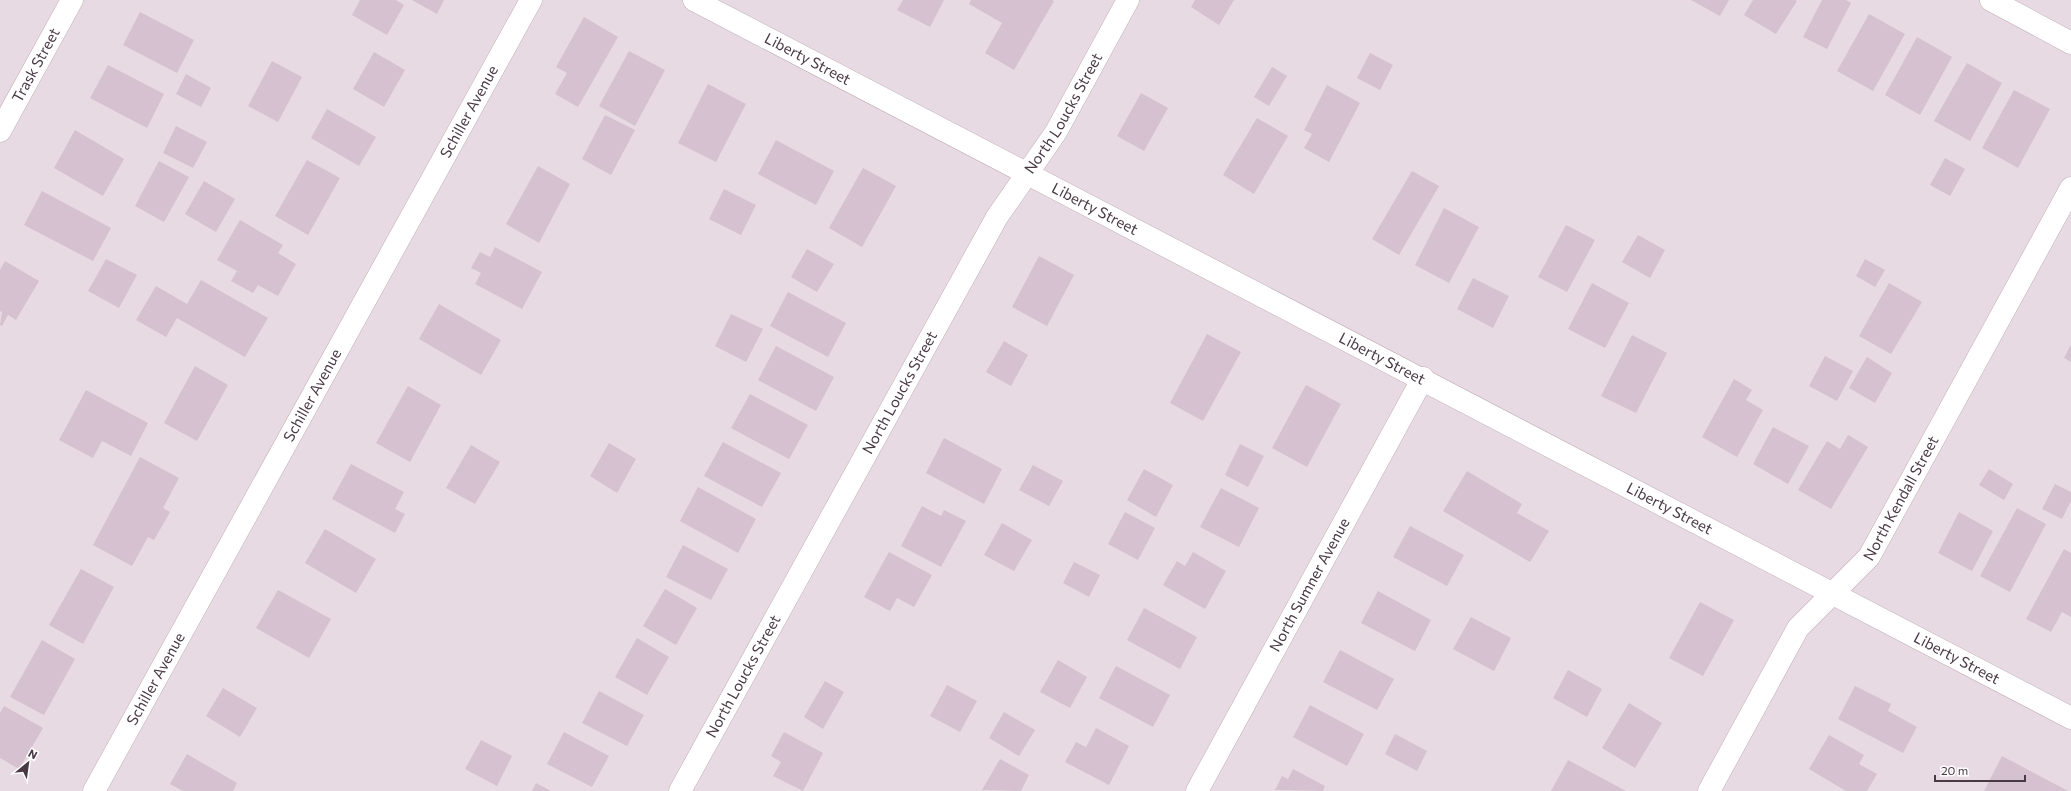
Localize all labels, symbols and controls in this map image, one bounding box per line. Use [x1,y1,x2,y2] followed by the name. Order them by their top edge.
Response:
[8,24,63,105] street label: Trask Street
[762,28,854,88] street label: Liberty Street
[1020,49,1105,177] street label: North Loucks Street
[436,62,501,161] street label: Schiller Avenue
[1049,178,1141,238] street label: Liberty Street
[858,328,940,457] street label: North Loucks Street
[1336,328,1429,388] street label: Liberty Street
[279,345,345,444] street label: Schiller Avenue
[1859,432,1942,563] street label: North Kendall Street
[1624,478,1716,538] street label: Liberty Street
[1265,514,1353,654] street label: North Sumner Avenue
[701,611,784,740] street label: North Loucks Street
[1911,628,2003,687] street label: Liberty Street
[122,629,188,728] street label: Schiller Avenue
[8,743,48,783] north arrow
[26,746,40,762] text: N
[1935,757,2025,783] scale bar
[1941,763,1968,777] text: 20 m

